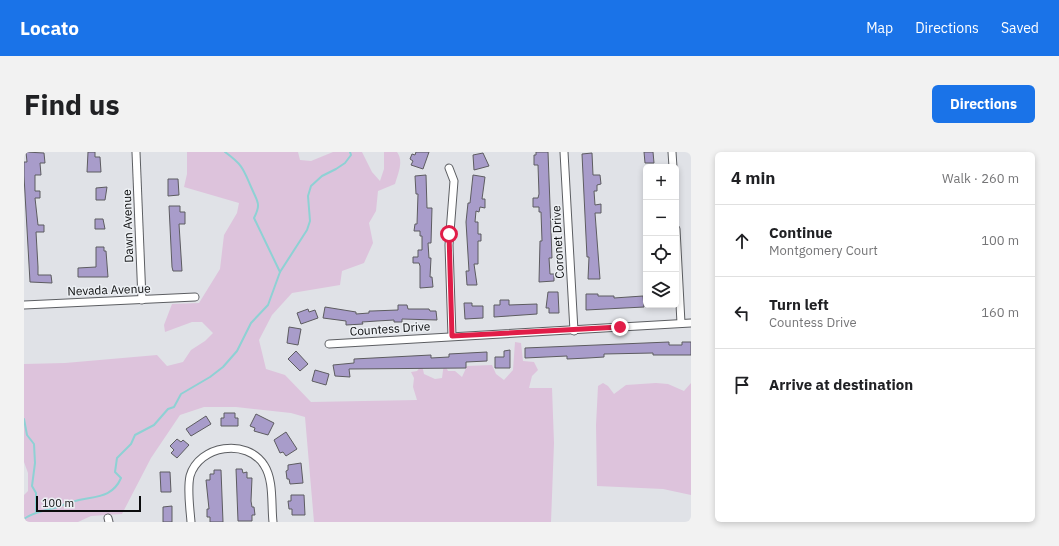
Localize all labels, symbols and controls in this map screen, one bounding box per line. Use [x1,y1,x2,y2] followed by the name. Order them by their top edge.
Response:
[20,16,79,40] text: Locato
[866,19,893,37] text: Map
[915,19,979,37] text: Directions
[1001,19,1039,37] text: Saved
[932,85,1035,123] button: Directions
[24,86,120,123] text: Find us
[643,164,679,308] map controls
[643,164,679,200] button: +
[731,167,775,189] text: 4 min
[942,170,1019,187] text: Walk · 260 m
[119,189,136,263] street label: Dawn Avenue
[643,200,679,236] button: −
[548,205,567,279] street label: Coronet Drive
[769,223,833,242] text: Continue
[440,225,458,243] route start
[731,230,753,252] icon: ahead
[981,232,1019,249] text: 100 m
[643,236,679,272] button: locate
[769,242,878,259] text: Montgomery Court
[643,272,679,308] button: layers
[67,281,151,298] street label: Nevada Avenue
[769,295,829,314] text: Turn left
[731,302,753,324] icon: left
[981,304,1019,321] text: 160 m
[769,314,857,331] text: Countess Drive
[349,318,431,339] street label: Countess Drive
[611,318,629,336] route end
[731,374,753,396] icon: arrive
[769,375,913,394] text: Arrive at destination
[36,494,141,513] scale bar
[42,496,74,510] text: 100 m

